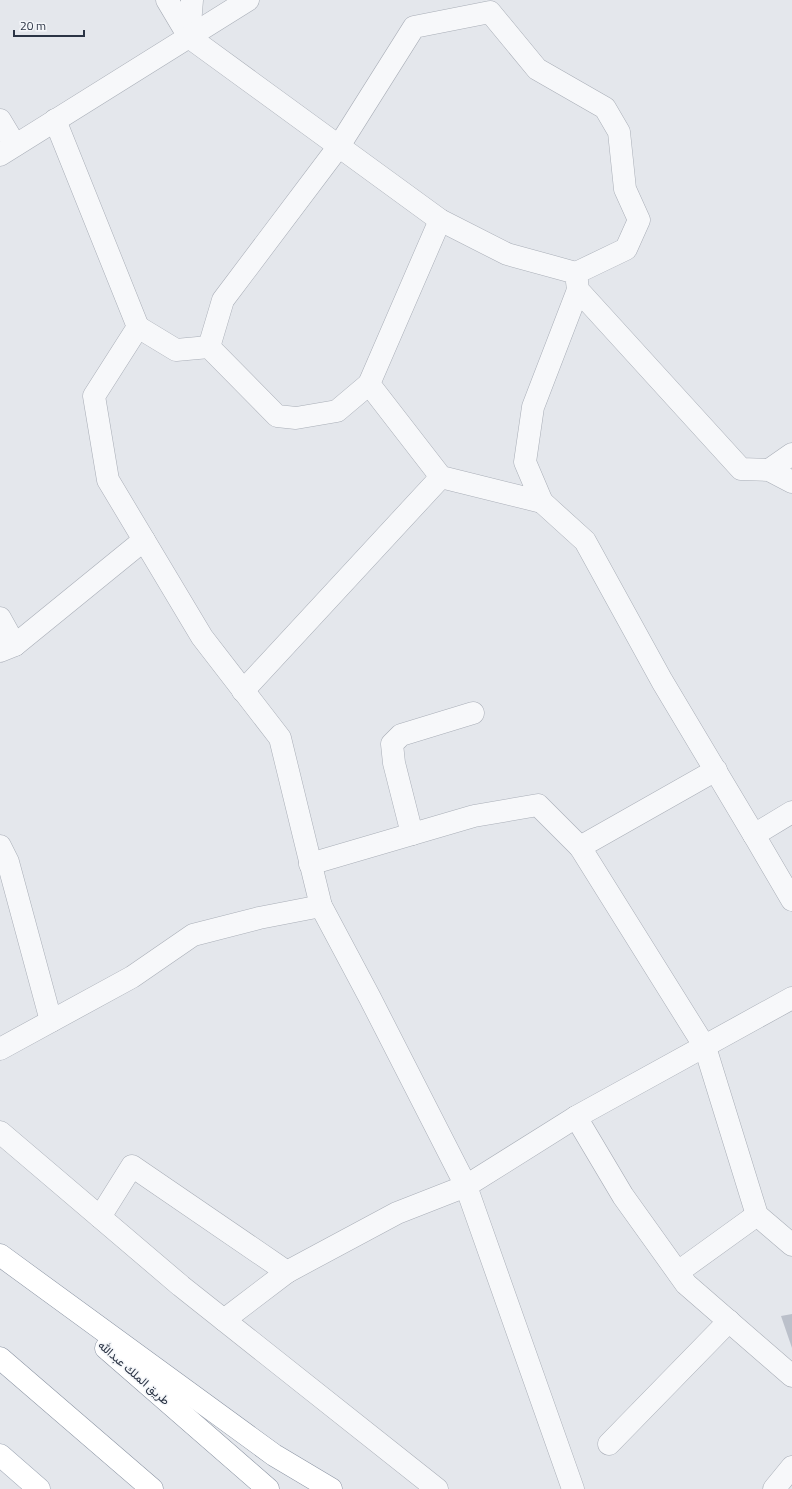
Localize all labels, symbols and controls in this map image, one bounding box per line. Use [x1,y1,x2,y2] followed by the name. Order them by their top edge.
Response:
[14,12,84,38] scale bar
[20,16,46,35] text: 20 m
[94,1336,175,1410] street label: طريق الملك عبدالله

